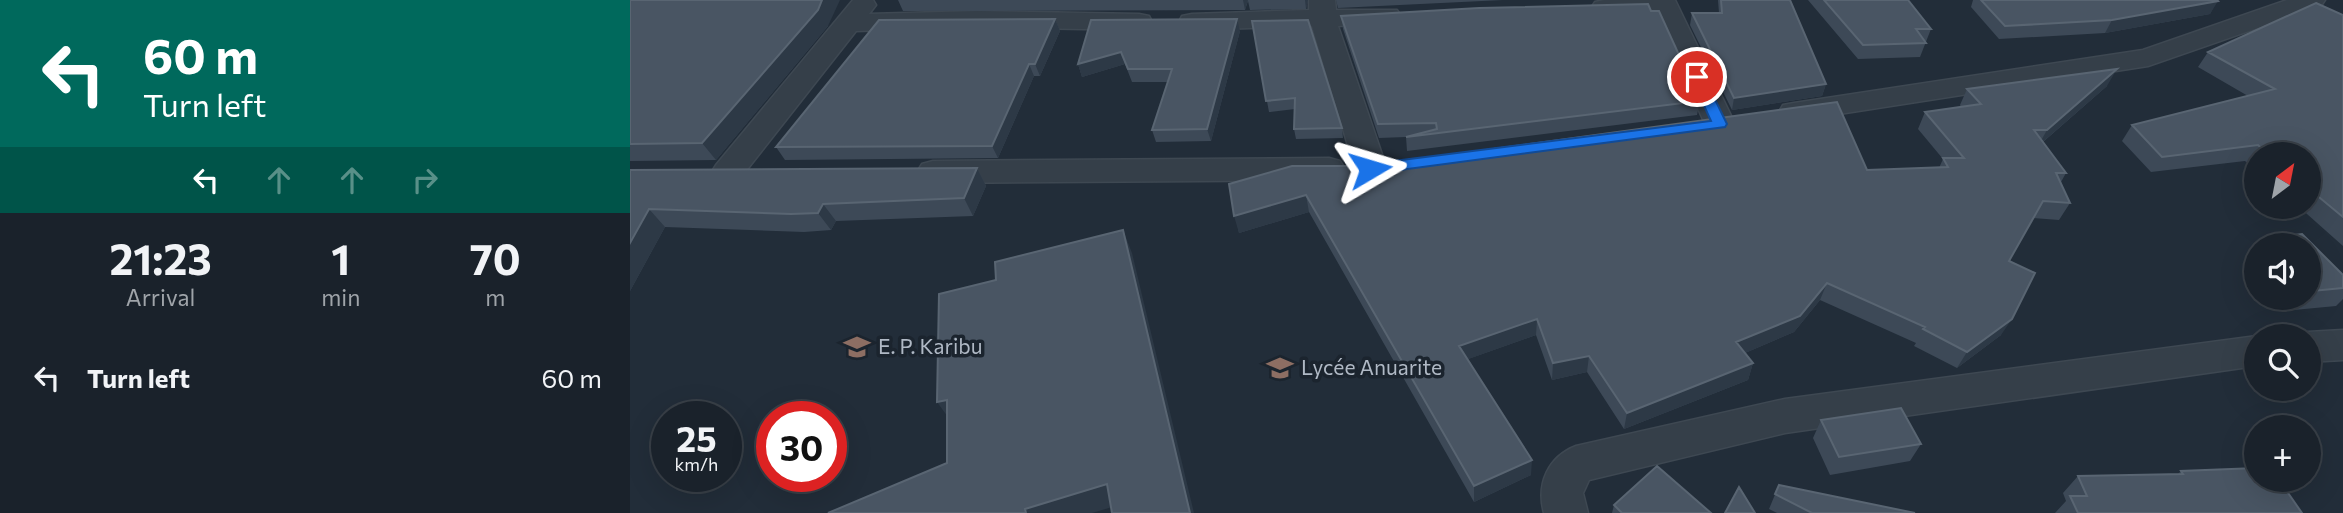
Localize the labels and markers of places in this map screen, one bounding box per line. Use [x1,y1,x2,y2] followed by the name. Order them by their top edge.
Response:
[1667,47,1727,107] pin
[842,332,872,362] school or university icon: E. P. Karibu
[878,333,982,358] place label: E. P. Karibu
[1265,353,1295,383] school or university icon: Lycée Anuarite
[1301,354,1442,379] place label: Lycée Anuarite

